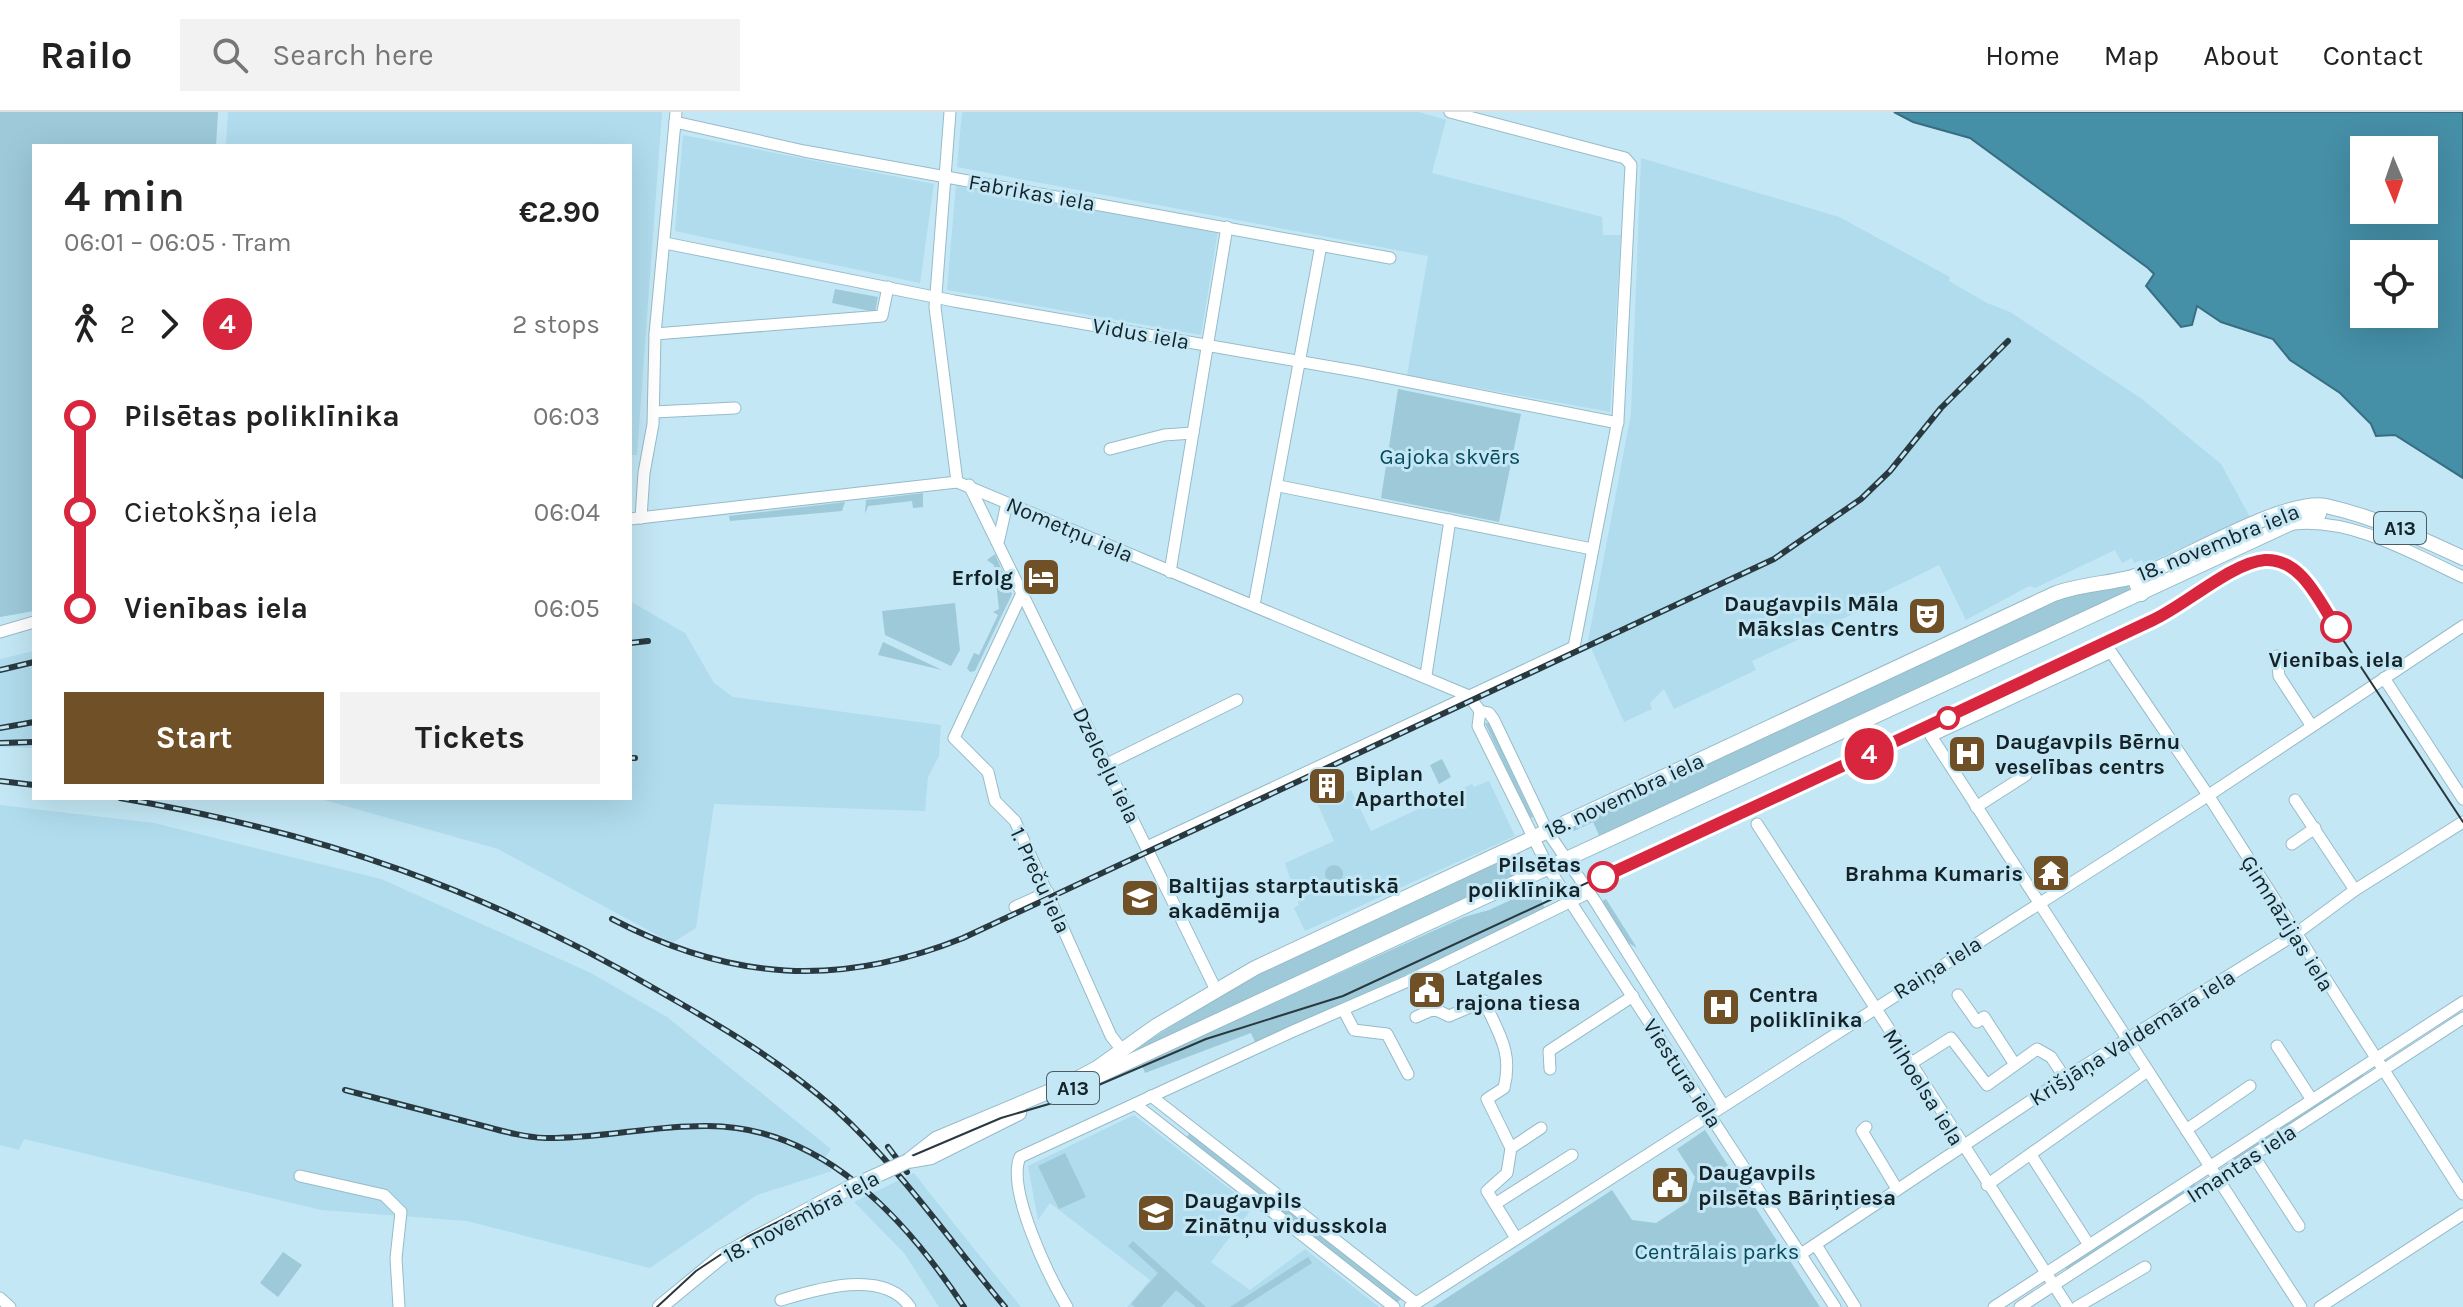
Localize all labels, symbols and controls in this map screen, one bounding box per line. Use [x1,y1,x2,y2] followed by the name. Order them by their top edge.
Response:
[180,19,740,91] search box
[40,33,132,78] text: Railo
[208,33,252,77] icon: search
[272,37,434,73] text: Search here
[1985,39,2060,72] text: Home
[2104,39,2159,72] text: Map
[2203,39,2279,72] text: About
[2323,39,2423,72] text: Contact
[2350,136,2438,224] north arrow
[2350,136,2438,328] map controls
[967,169,1097,217] street label: Fabrikas iela
[64,171,185,222] text: 4 min
[519,194,600,230] text: €2.90
[64,227,292,258] text: 06:01 – 06:05 · Tram
[2350,240,2438,328] button: locate
[64,302,108,346] icon: walk
[147,302,191,346] icon: forward
[219,307,236,340] text: 4
[120,309,135,340] text: 2
[512,309,600,340] text: 2 stops
[1090,313,1191,355] street label: Vidus iela
[124,398,400,434] text: Pilsētas poliklīnika
[533,401,600,432] text: 06:03
[1380,444,1520,470] park label: Gajoka skvērs
[1002,492,1137,568] street label: Nometņu iela
[124,494,318,530] text: Cietokšņa iela
[534,497,600,528] text: 06:04
[2133,499,2303,587] street label: 18. novembra iela
[2374,512,2426,544] road number: A13
[1020,556,1062,598] hotel icon: Erfolg
[951,565,1013,591] place label: Erfolg
[124,590,308,626] text: Vienības iela
[1724,591,1899,642] place label: Daugavpils Māla Mākslas Centrs
[534,593,600,624] text: 06:05
[1906,595,1948,637] theatre icon: Daugavpils Māla Mākslas Centrs
[2321,612,2351,642] marker: Vienības iela
[2268,647,2404,673] place label: Vienības iela
[64,692,324,784] button: Start
[340,692,600,784] button: Tickets
[1067,703,1145,828] street label: Dzelceļu iela
[1937,707,1959,729] unlabelled marker
[1843,728,1895,780] line badge: 4
[1995,729,2180,780] place label: Daugavpils Bērnu veselības centrs
[1946,733,1988,775] hospital icon: Daugavpils Bērnu veselības centrs
[1861,737,1877,770] text: 4
[1541,748,1708,844] street label: 18. novembra iela
[1355,761,1466,812] place label: Biplan Aparthotel
[1306,765,1348,807] building icon: Biplan Aparthotel
[1004,823,1076,938] street label: 1. Preču iela
[2235,851,2339,996] street label: Ģimnāzijas iela
[1467,852,1581,903] place label: Pilsētas poliklīnika
[2030,852,2072,894] temple icon: Brahma Kumaris
[1845,861,2023,887] place label: Brahma Kumaris
[1588,862,1618,892] marker: Pilsētas poliklīnika
[1168,873,1399,924] place label: Baltijas starptautiskā akadēmija
[1119,877,1161,919] school or university icon: Baltijas starptautiskā akadēmija
[1889,931,1986,1005] street label: Raiņa iela
[2025,964,2240,1112] street label: Krišjāņa Valdemāra iela
[1455,965,1581,1016] place label: Latgales rajona tiesa
[1406,969,1448,1011] public building icon: Latgales rajona tiesa
[1749,982,1863,1033] place label: Centra poliklīnika
[1700,986,1742,1028] hospital icon: Centra poliklīnika
[1637,1014,1727,1133] street label: Viestura iela
[1877,1024,1969,1151] street label: Mihoelsa iela
[1047,1072,1099,1104] road number: A13
[2182,1119,2301,1209] street label: Imantas iela
[1698,1160,1896,1211] place label: Daugavpils pilsētas Bāriņtiesa
[1649,1164,1691,1206] public building icon: Daugavpils pilsētas Bāriņtiesa
[719,1165,884,1269] street label: 18. novembra iela
[1184,1188,1388,1239] place label: Daugavpils Zinātņu vidusskola
[1135,1192,1177,1234] school or university icon: Daugavpils Zinātņu vidusskola
[1635,1239,1799,1265] park label: Centrālais parks

